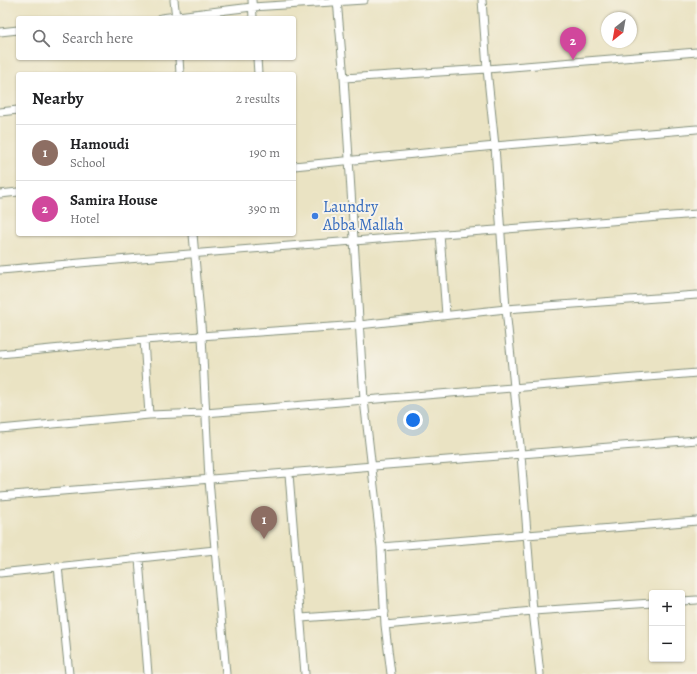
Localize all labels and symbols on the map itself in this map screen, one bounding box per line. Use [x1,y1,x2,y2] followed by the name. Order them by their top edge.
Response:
[601,12,637,48] north arrow
[560,27,586,60] pin: 2
[322,196,404,236] place label: Laundry Abba Mallah
[310,211,320,221] marker: Laundry Abba Mallah
[403,410,423,430] your location
[251,506,277,539] pin: 1

